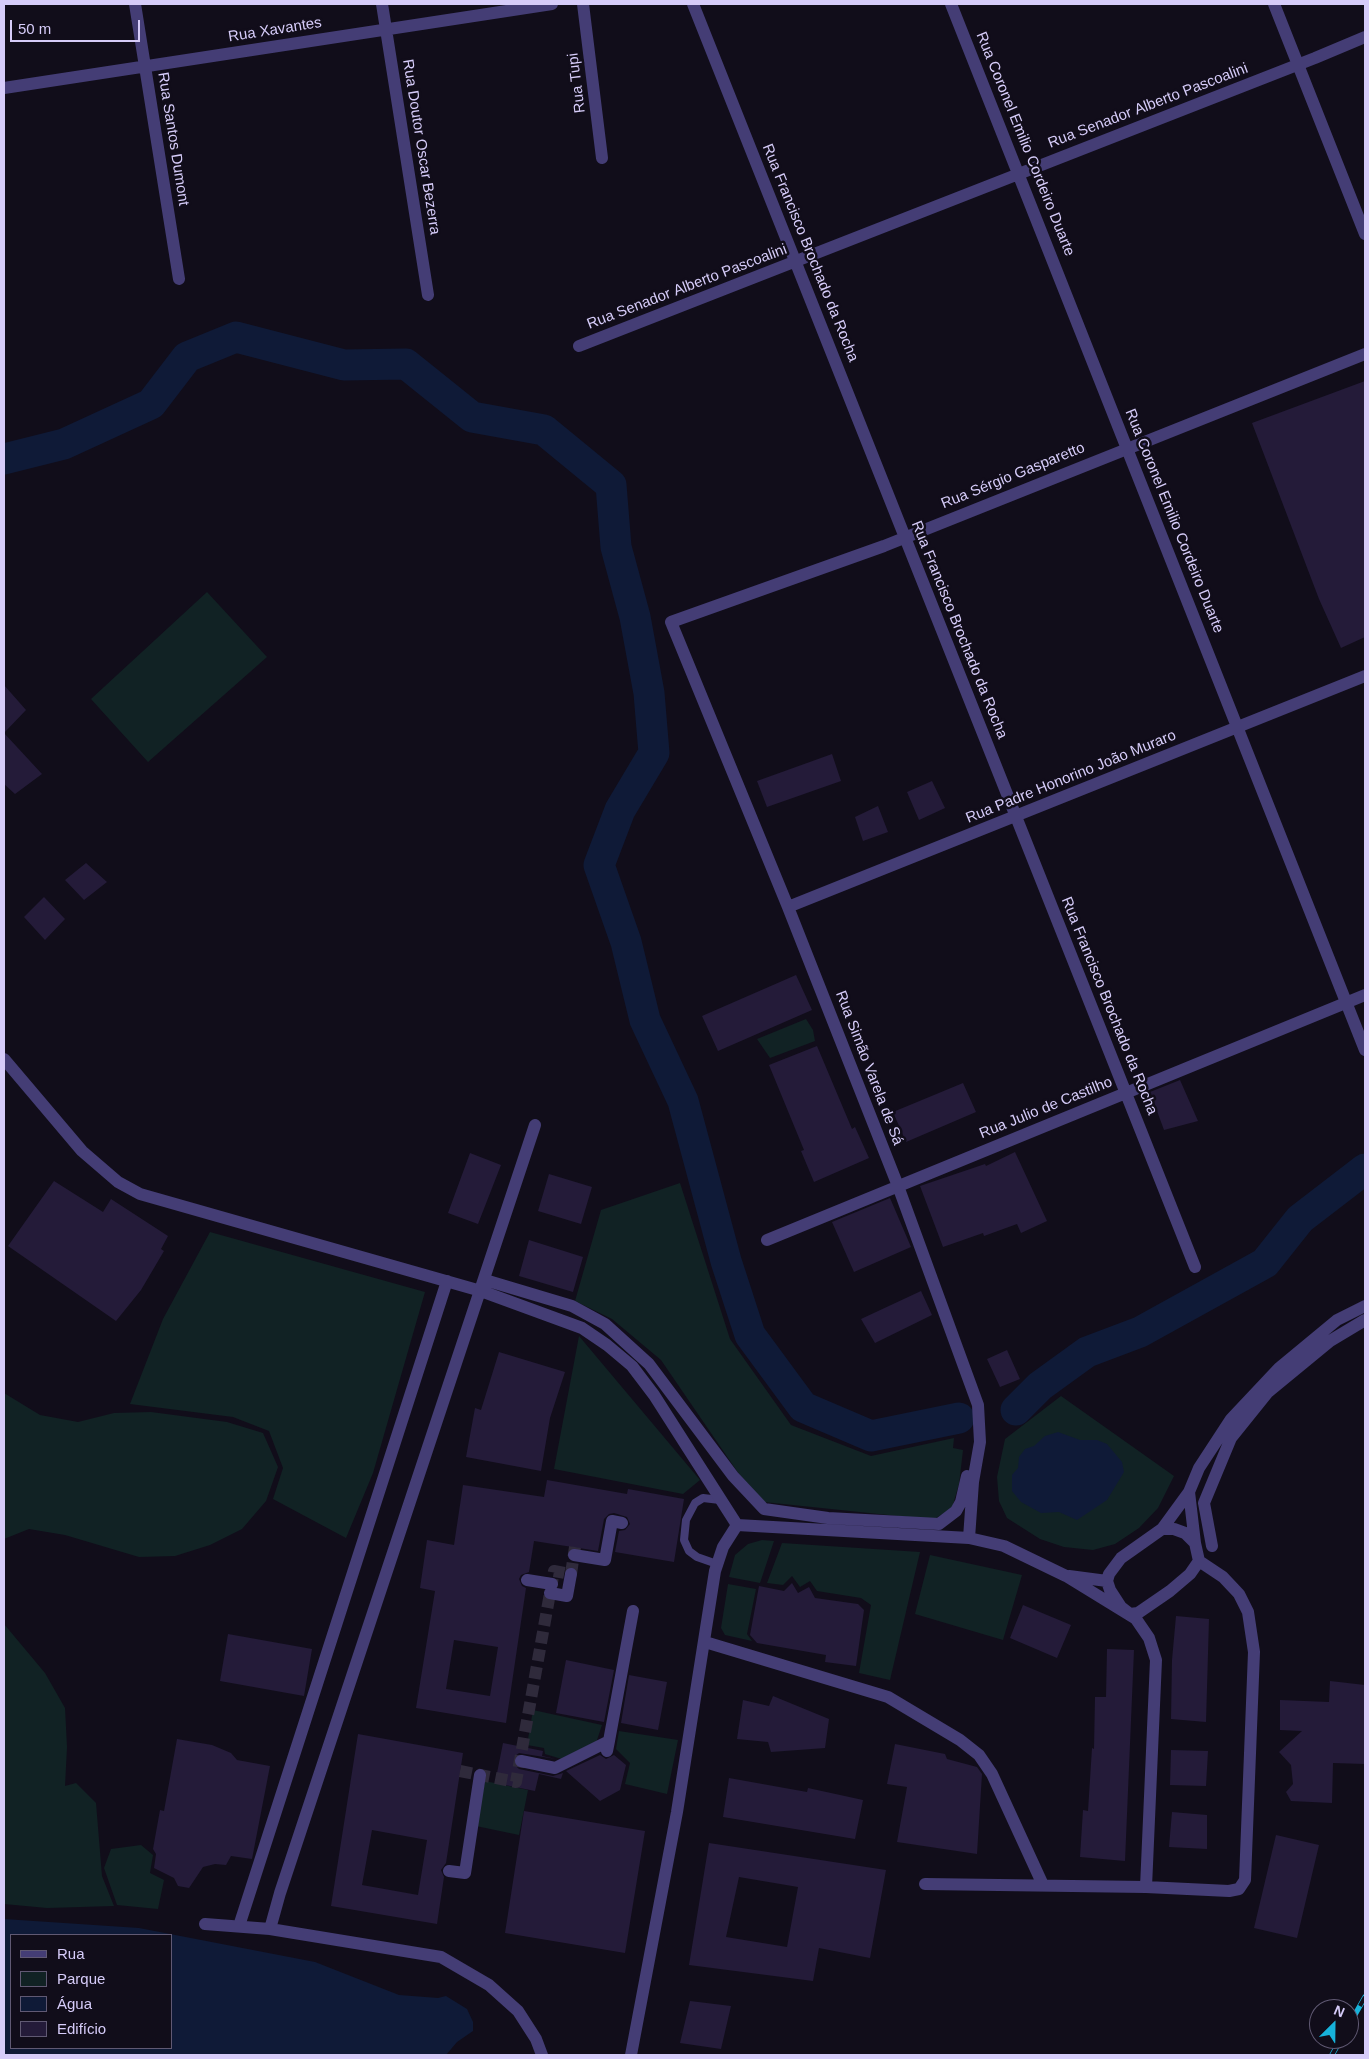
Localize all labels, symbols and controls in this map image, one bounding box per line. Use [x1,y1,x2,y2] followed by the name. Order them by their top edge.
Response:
[12,10,142,42] scale bar
[227,14,323,46] street label: Rua Xavantes
[18,20,51,37] text: 50 m
[972,29,1078,259] street label: Rua Coronel Emilio Cordeiro Duarte
[564,52,590,114] street label: Rua Tupi
[398,58,444,236] street label: Rua Doutor Oscar Bezerra
[1046,59,1250,153] street label: Rua Senador Alberto Pascoalini
[154,71,192,207] street label: Rua Santos Dumont
[758,141,862,365] street label: Rua Francisco Brochado da Rocha
[585,240,789,334] street label: Rua Senador Alberto Pascoalini
[1121,406,1227,636] street label: Rua Coronel Emilio Cordeiro Duarte
[939,439,1087,513] street label: Rua Sérgio Gasparetto
[907,518,1011,742] street label: Rua Francisco Brochado da Rocha
[963,726,1179,828] street label: Rua Padre Honorino João Muraro
[1057,894,1161,1118] street label: Rua Francisco Brochado da Rocha
[831,988,907,1148] street label: Rua Simão Varela de Sá
[977,1073,1115,1143] street label: Rua Julio de Castilho
[10,1934,172,2049] legend
[57,1945,85,1962] text: Rua
[57,1970,105,1987] text: Parque
[57,1995,92,2012] text: Água
[1309,1999,1359,2049] north arrow
[1332,2002,1347,2020] text: N
[57,2020,106,2037] text: Edifício

